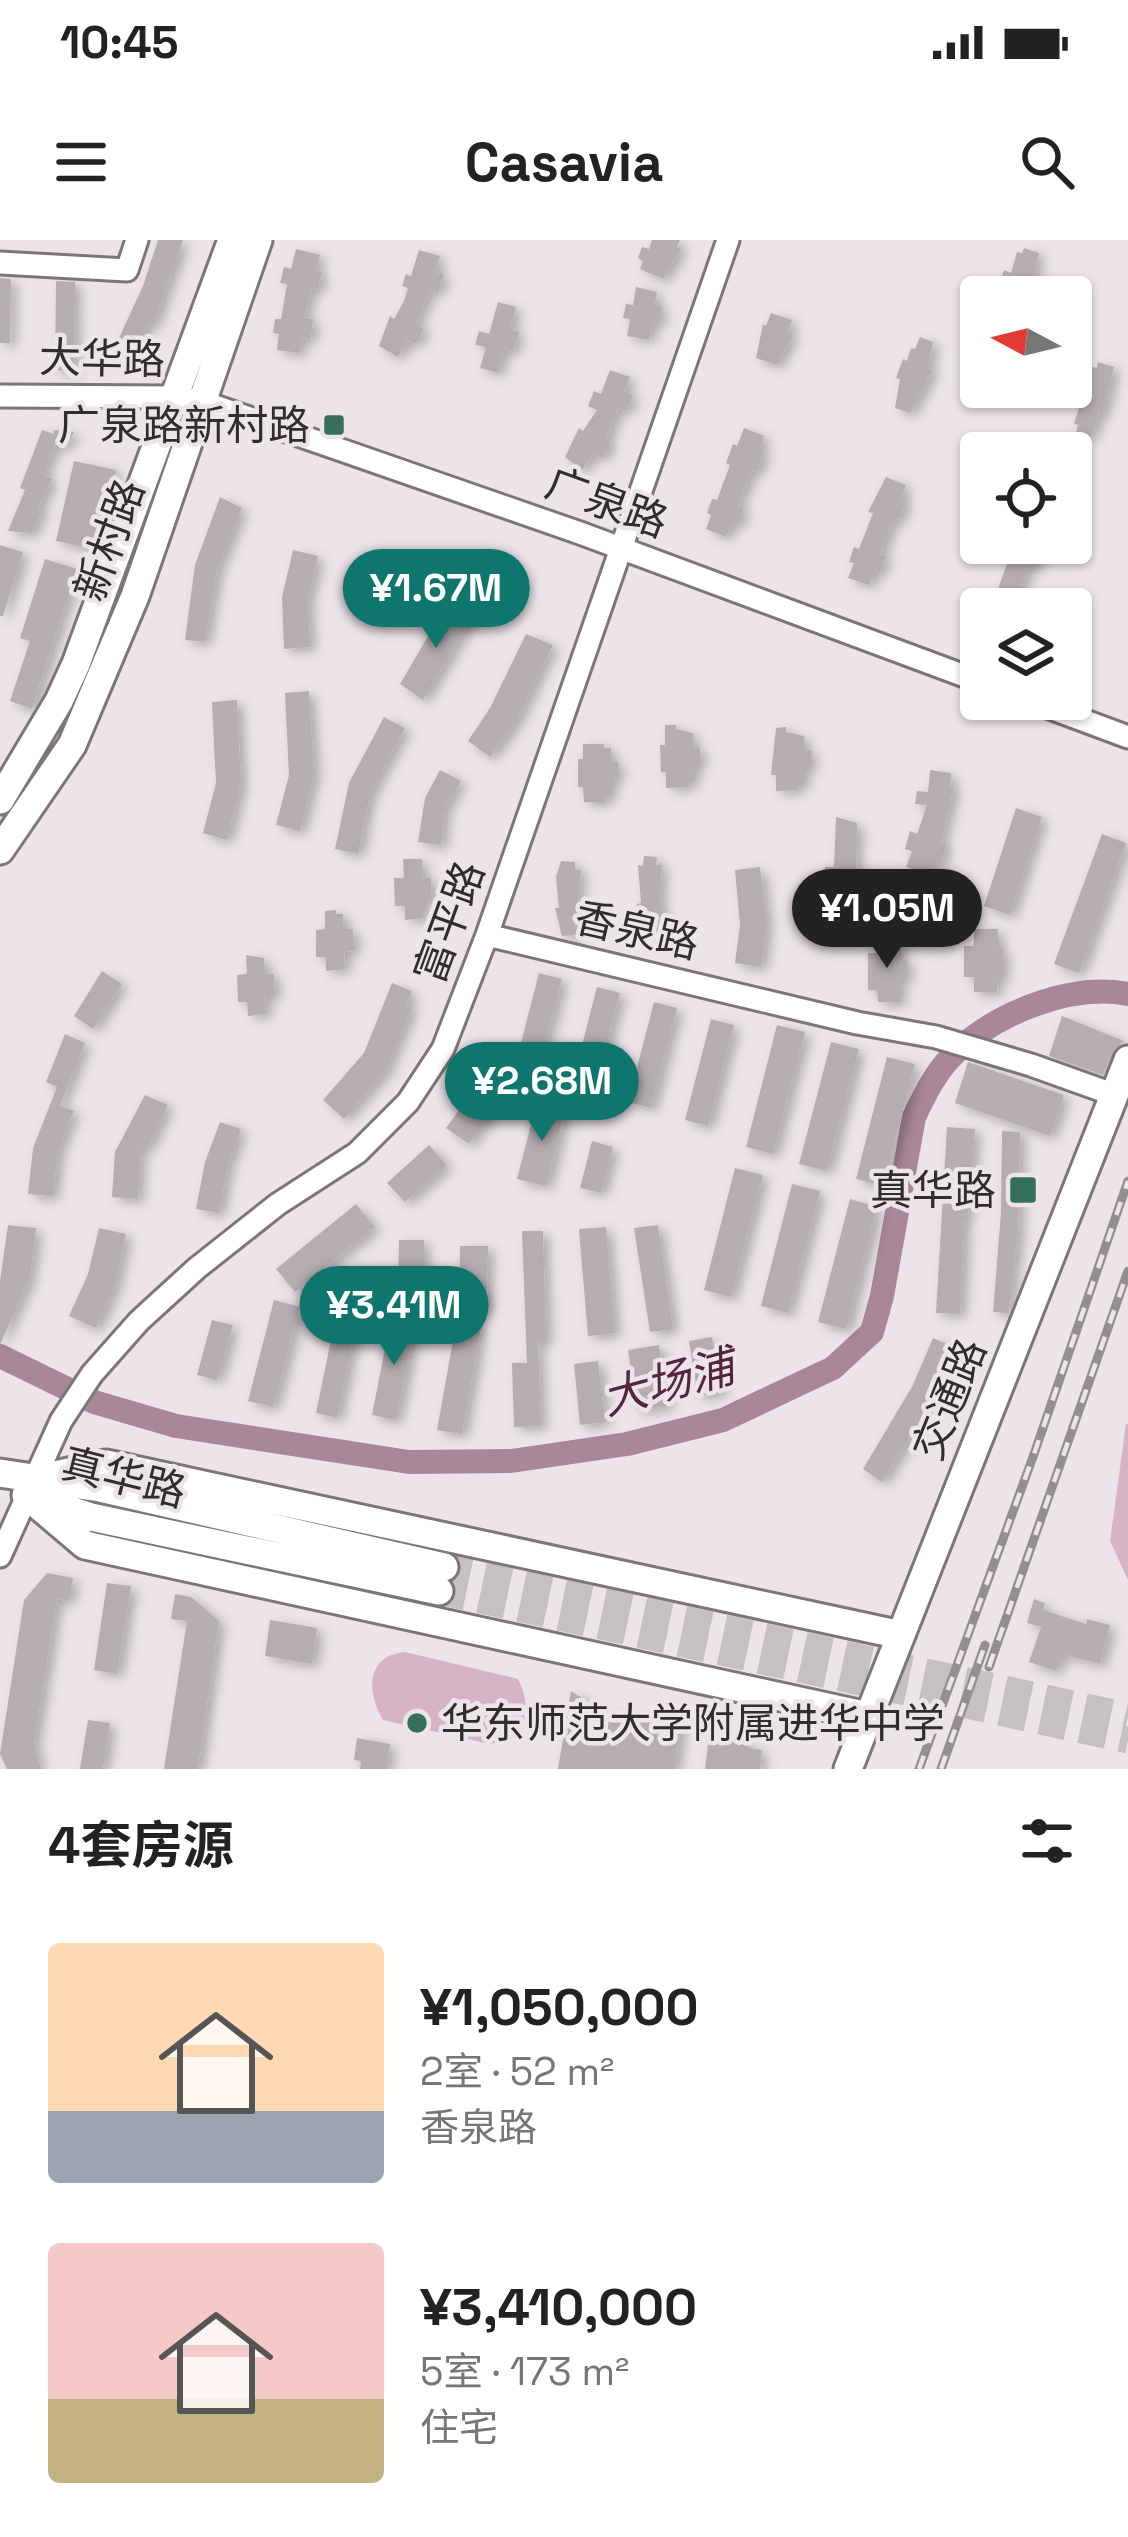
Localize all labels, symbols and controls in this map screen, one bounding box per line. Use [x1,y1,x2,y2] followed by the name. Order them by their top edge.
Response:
[60,14,179,71] text: 10:45
[465,128,663,197] text: Casavia
[48,129,114,195] icon: menu
[1014,129,1080,195] icon: search
[960,276,1092,408] north arrow
[960,276,1092,720] map controls
[39,331,165,386] street label: 大华路
[58,399,310,452] place label: 广泉路新村路
[321,412,347,438] marker: 广泉路新村路
[960,432,1092,564] button: locate
[539,456,675,549] street label: 广泉路
[63,472,156,608] street label: 新村路
[338,549,534,651] pin: ¥1.67M
[370,563,502,612] text: ¥1.67M
[960,588,1092,720] button: layers
[403,854,496,990] street label: 富平路
[789,869,985,971] pin: ¥1.05M
[819,883,955,932] text: ¥1.05M
[570,890,704,970] street label: 香泉路
[444,1042,640,1144] pin: ¥2.68M
[472,1056,612,1105] text: ¥2.68M
[870,1164,996,1217] place label: 真华路
[1007,1174,1039,1206] marker: 真华路
[296,1266,492,1368] pin: ¥3.41M
[327,1280,461,1329] text: ¥3.41M
[901,1331,998,1468] street label: 交通路
[596,1336,746,1427] water label: 大场浦
[56,1437,191,1518] street label: 真华路
[441,1697,945,1750] place label: 华东师范大学附属进华中学
[404,1710,430,1736] marker: 华东师范大学附属进华中学
[1014,1808,1080,1874] icon: filters
[48,1813,233,1878] text: 4套房源
[420,1975,699,2040] text: ¥1,050,000
[144,1991,288,2135] icon: home
[420,2047,614,2096] text: 2室 · 52 m²
[420,2103,537,2152] text: 香泉路
[420,2275,697,2340] text: ¥3,410,000
[144,2291,288,2435] icon: home
[420,2347,629,2396] text: 5室 · 173 m²
[420,2403,498,2452] text: 住宅

